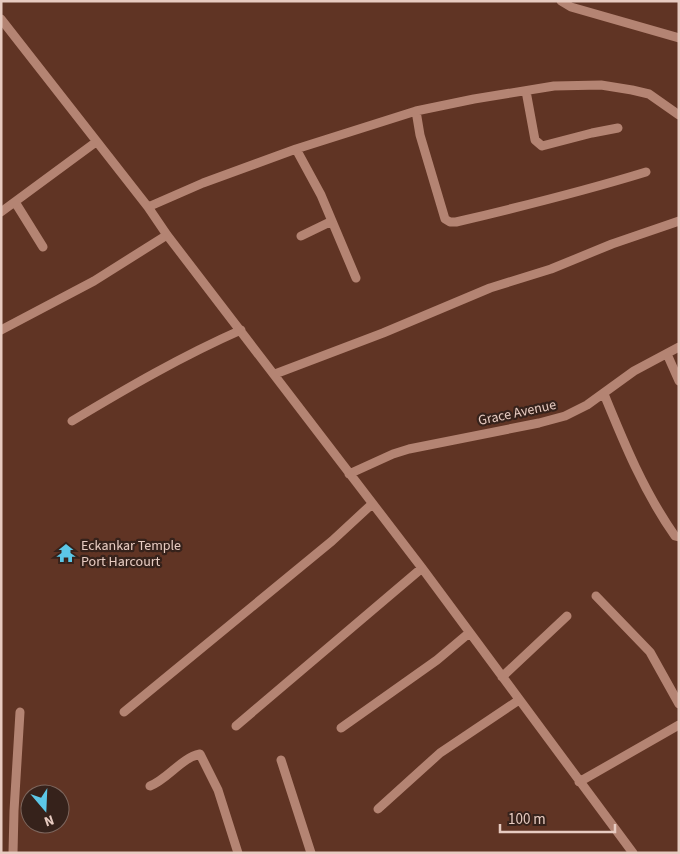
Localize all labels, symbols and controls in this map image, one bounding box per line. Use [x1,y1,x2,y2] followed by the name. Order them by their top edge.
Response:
[476,395,558,431] street label: Grace Avenue
[81,536,181,572] place label: Eckankar Temple Port Harcourt
[55,542,77,564] temple icon: Eckankar Temple Port Harcourt
[20,784,70,834] north arrow
[500,802,615,834] scale bar
[41,809,57,831] text: N
[508,809,546,830] text: 100 m

